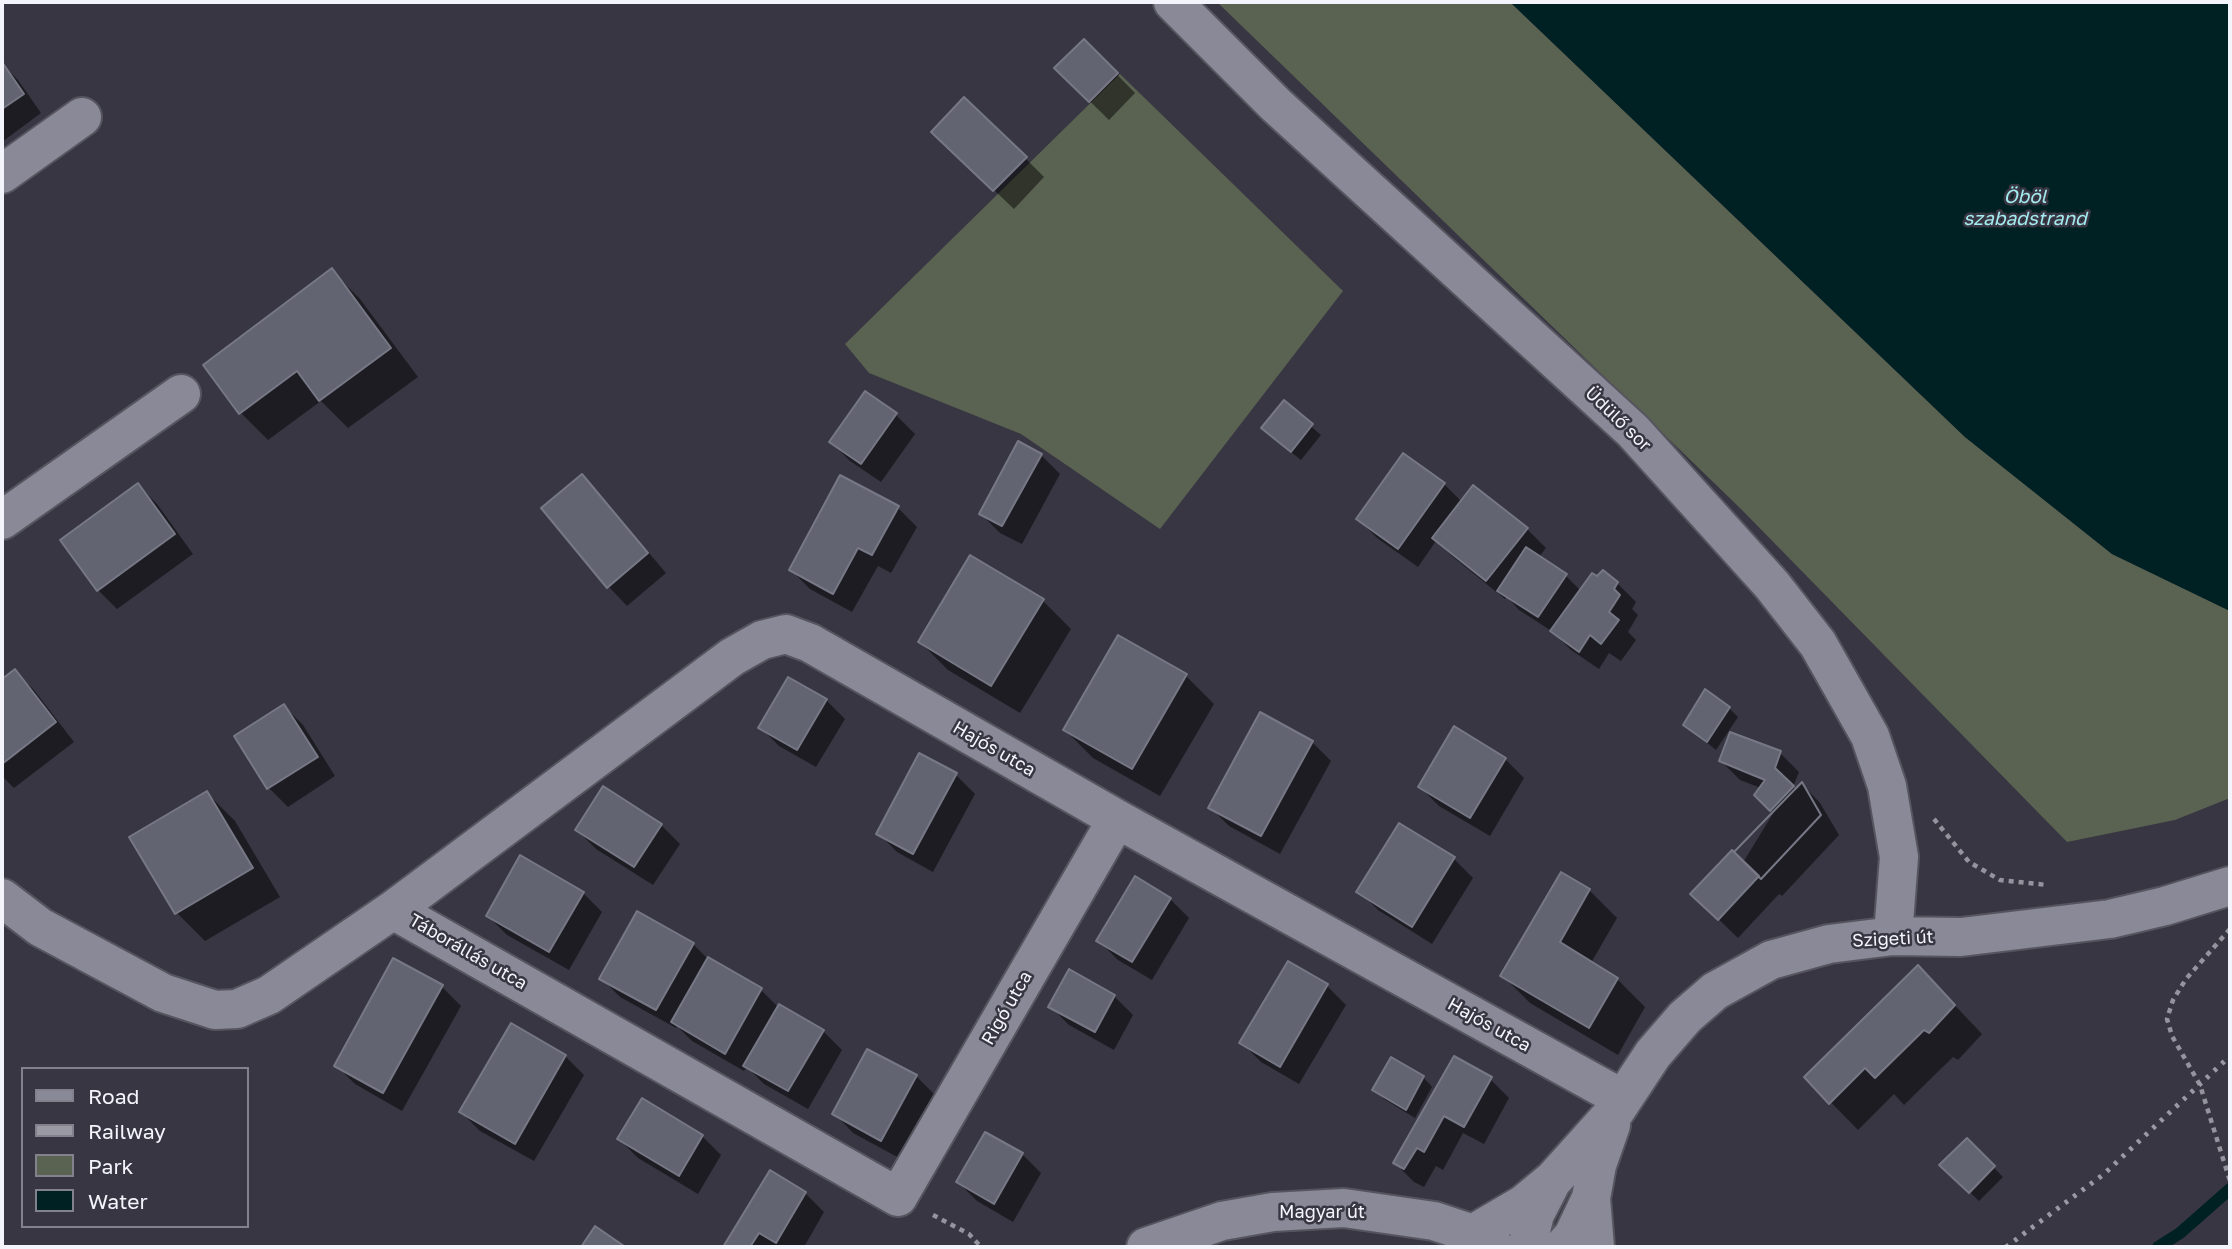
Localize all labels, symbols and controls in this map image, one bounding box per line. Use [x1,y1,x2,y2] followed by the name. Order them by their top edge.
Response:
[1963,186,2087,230] water label: Öböl szabadstrand
[1581,382,1655,456] street label: Üdülő sor
[949,717,1039,781] street label: Hajós utca
[405,910,531,994] street label: Táborállás utca
[1852,926,1934,952] street label: Szigeti út
[977,967,1037,1049] street label: Rigó utca
[1444,993,1534,1057] street label: Hajós utca
[21,1067,248,1228] legend
[88,1083,139,1109] text: Road
[88,1118,166,1144] text: Railway
[88,1153,133,1179] text: Park
[88,1188,148,1214] text: Water
[1279,1201,1365,1223] street label: Magyar út

